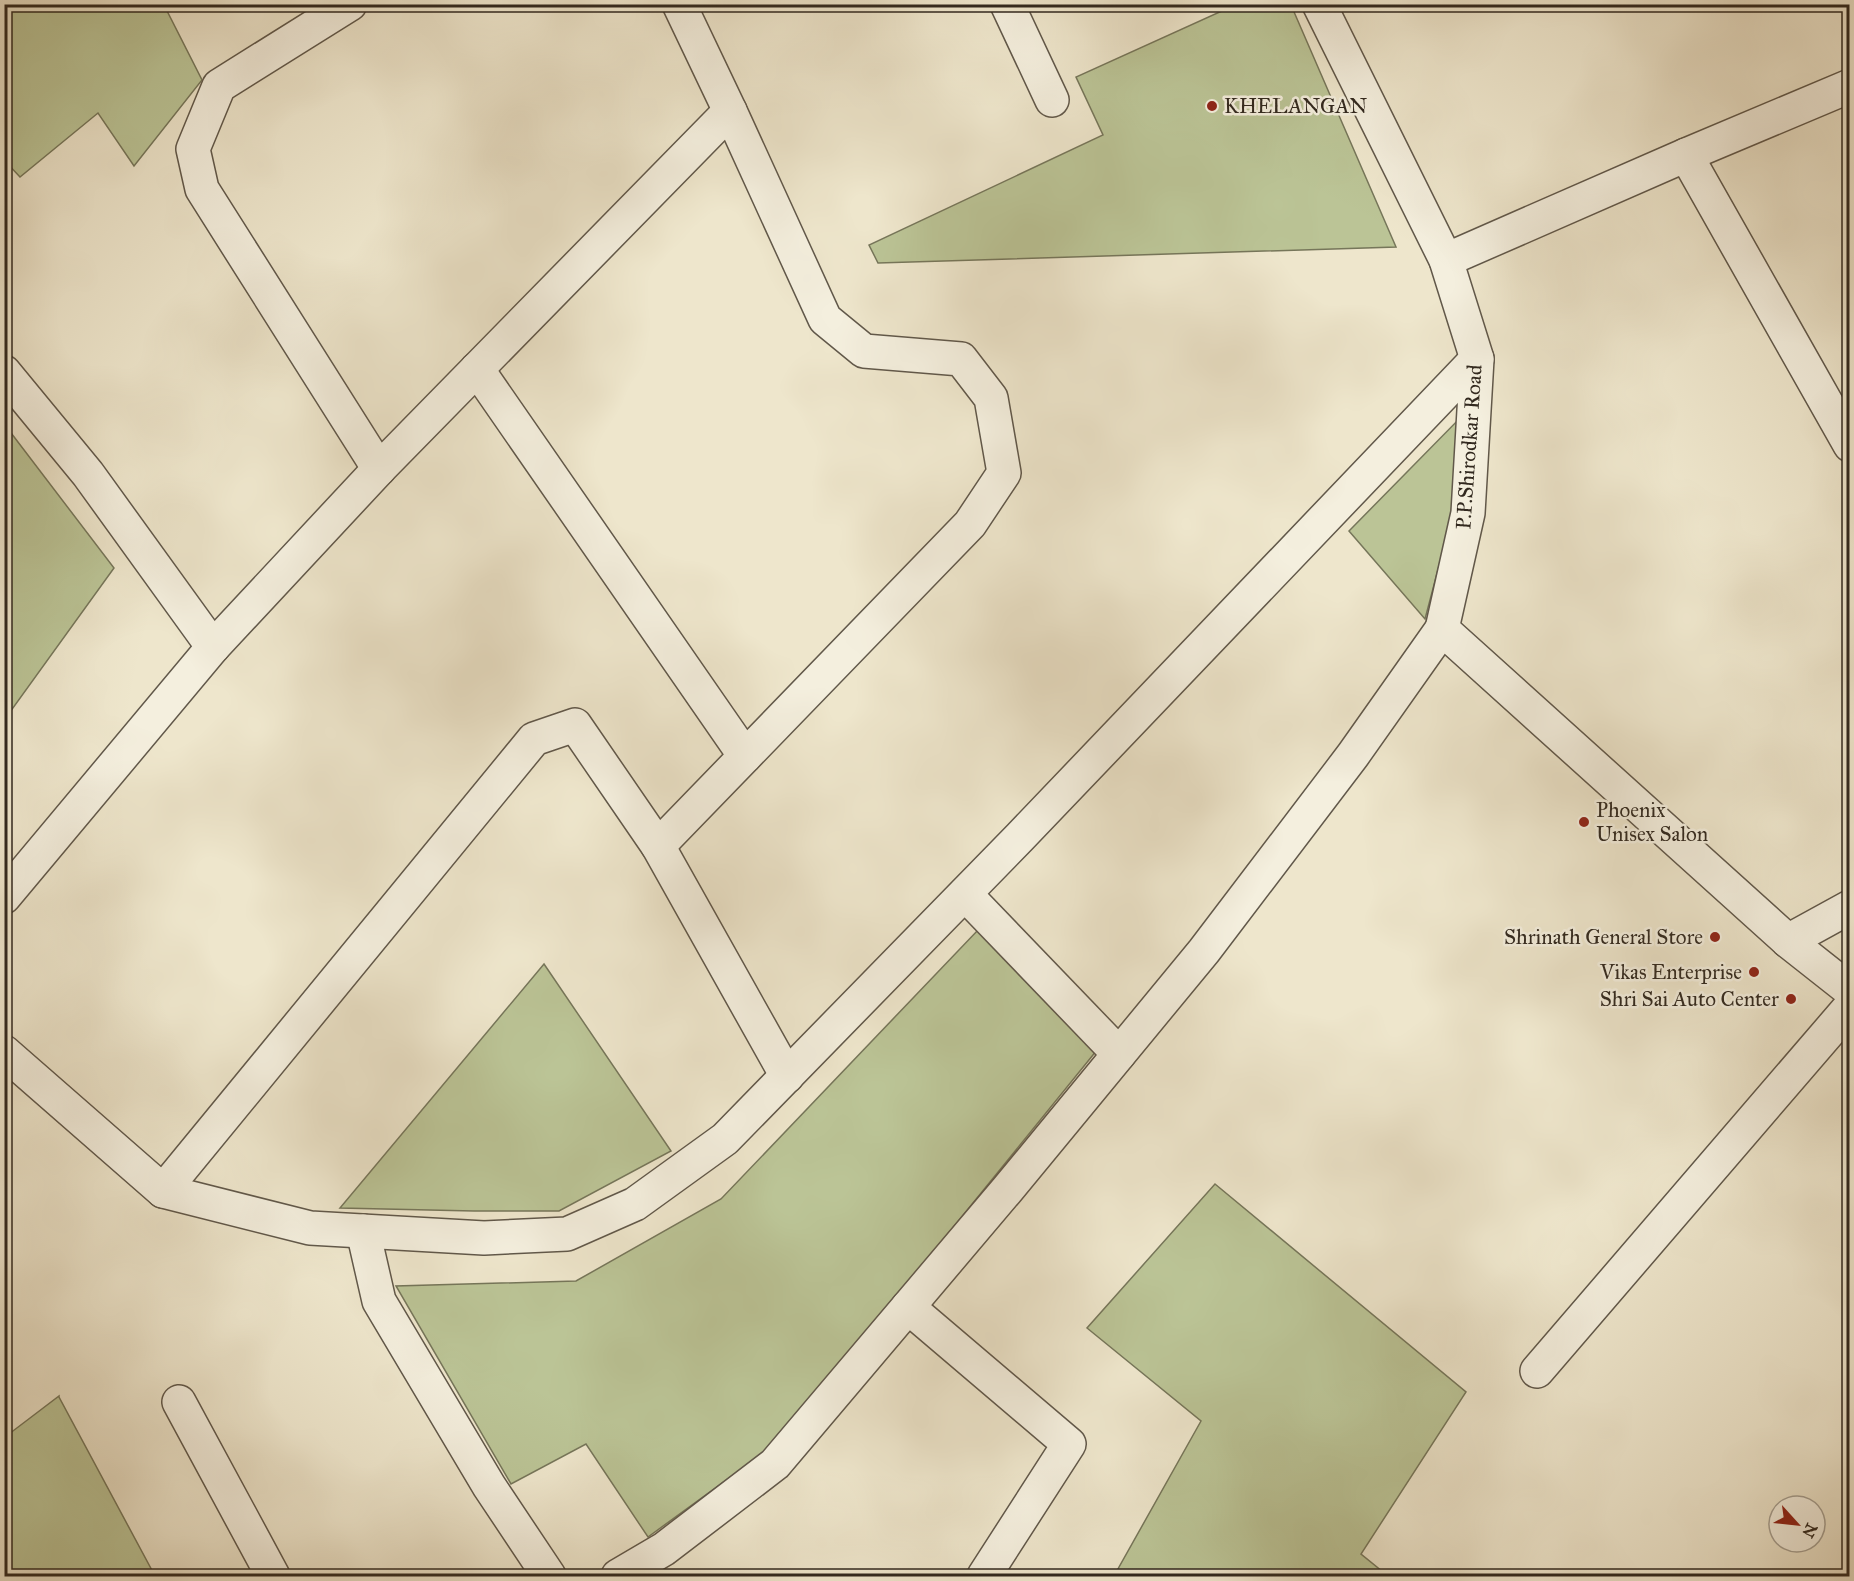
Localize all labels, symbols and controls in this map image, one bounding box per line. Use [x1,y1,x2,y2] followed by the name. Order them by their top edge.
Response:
[1224,93,1367,119] place label: KHELANGAN
[1205,99,1219,113] marker: KHELANGAN
[1450,363,1488,530] street label: P.P.Shirodkar Road
[1596,797,1708,847] place label: Phoenix Unisex Salon
[1577,815,1591,829] marker: Phoenix Unisex Salon
[1504,924,1703,950] place label: Shrinath General Store
[1708,930,1722,944] marker: Shrinath General Store
[1599,959,1742,985] place label: Vikas Enterprise
[1747,965,1761,979] marker: Vikas Enterprise
[1600,986,1779,1012] place label: Shri Sai Auto Center
[1784,992,1798,1006] marker: Shri Sai Auto Center
[1767,1494,1827,1554] north arrow
[1798,1520,1821,1541] text: N

